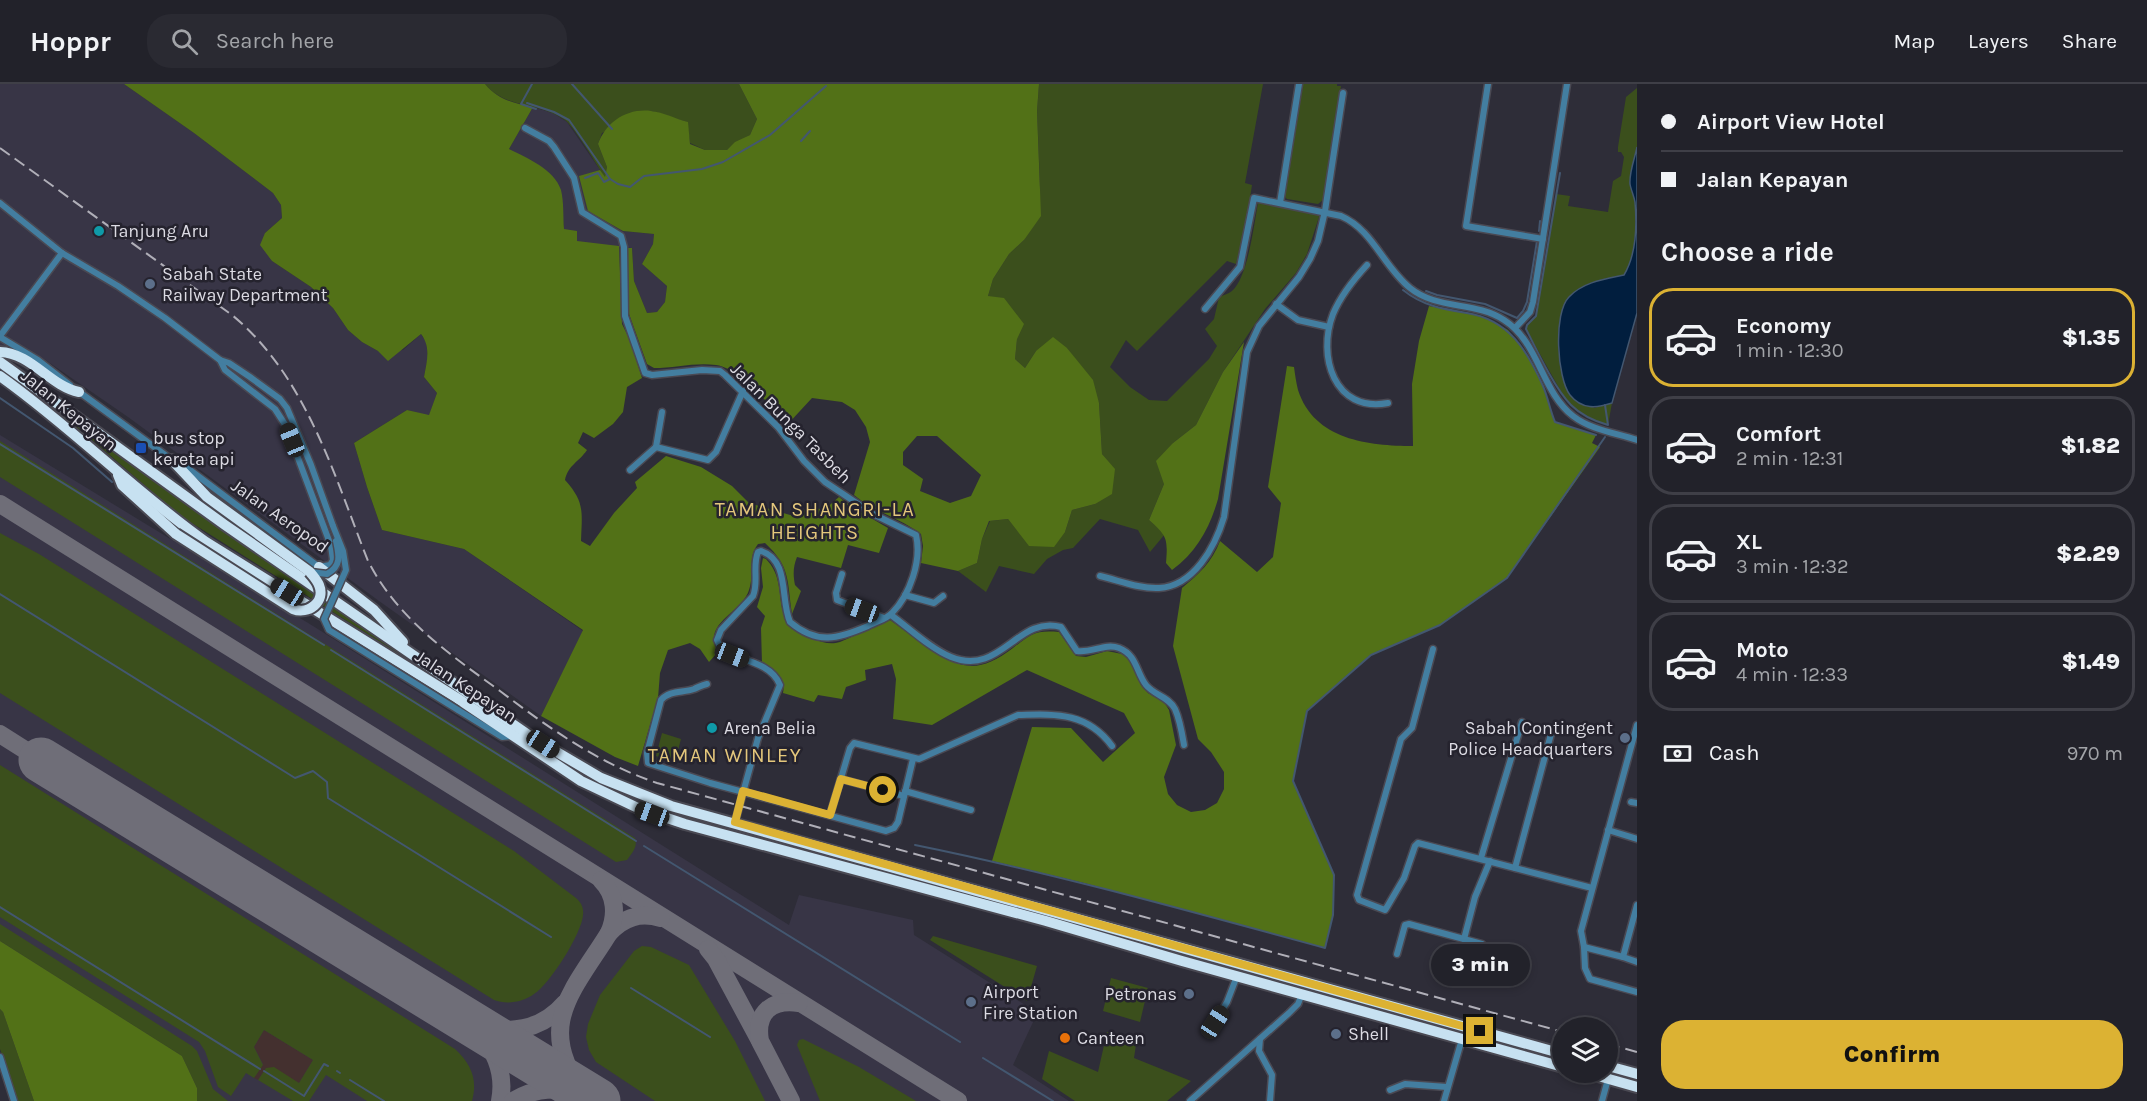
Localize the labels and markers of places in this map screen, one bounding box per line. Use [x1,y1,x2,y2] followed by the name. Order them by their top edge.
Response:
[111,220,209,242] place label: Tanjung Aru
[92,224,106,238] marker: Tanjung Aru
[162,263,328,306] place label: Sabah State Railway Department
[143,277,157,291] marker: Sabah State Railway Department
[153,427,235,470] place label: bus stop kereta api
[134,441,148,455] marker: bus stop kereta api
[724,717,816,739] place label: Arena Belia
[1448,717,1613,760] place label: Sabah Contingent Police Headquarters
[705,721,719,735] marker: Arena Belia
[1618,731,1632,745] marker: Sabah Contingent Police Headquarters
[983,981,1078,1024] place label: Airport Fire Station
[1104,983,1177,1005] place label: Petronas
[1182,987,1196,1001] marker: Petronas
[964,995,978,1009] marker: Airport Fire Station
[1348,1023,1389,1045] place label: Shell
[1077,1027,1145,1049] place label: Canteen
[1329,1027,1343,1041] marker: Shell
[1058,1031,1072,1045] marker: Canteen

